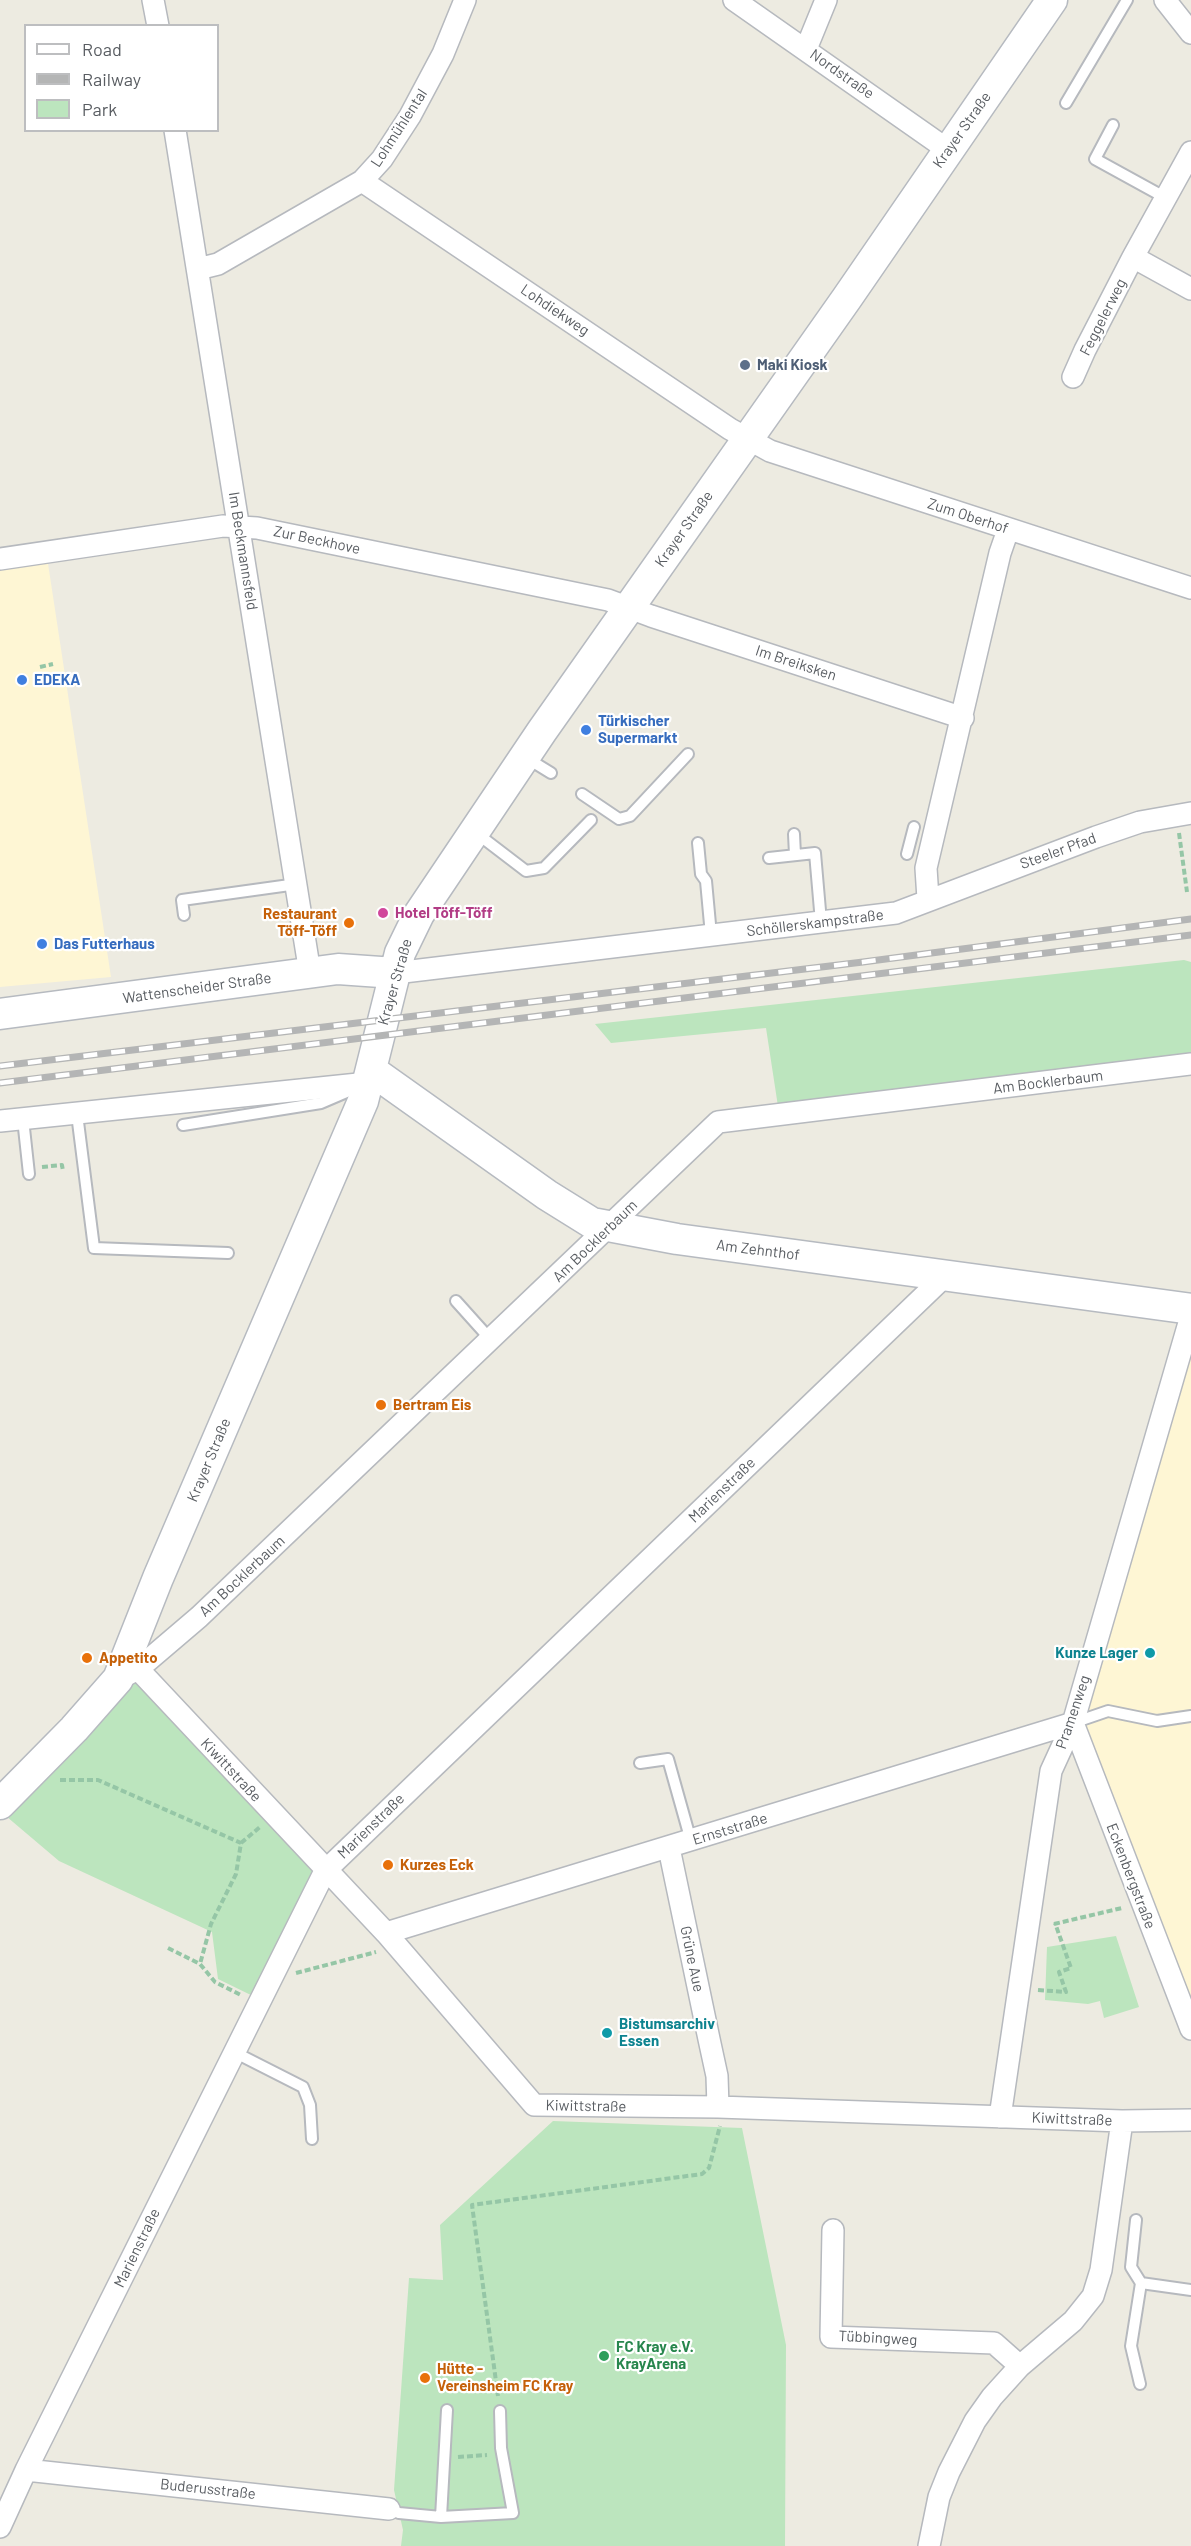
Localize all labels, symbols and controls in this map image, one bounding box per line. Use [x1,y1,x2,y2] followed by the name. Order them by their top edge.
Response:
[24,24,219,132] legend
[82,38,122,60] text: Road
[807,45,877,103] street label: Nordstraße
[82,68,141,90] text: Railway
[367,86,431,170] street label: Lohmühlental
[929,88,995,172] street label: Krayer Straße
[82,98,117,120] text: Park
[1076,276,1130,358] street label: Feggelerweg
[517,281,593,339] street label: Lohdiekweg
[757,356,828,374] place label: Maki Kiosk
[738,358,752,372] marker: Maki Kiosk
[651,487,717,571] street label: Krayer Straße
[225,490,261,612] street label: Im Beckmannsfeld
[925,494,1011,538] street label: Zum Oberhof
[272,522,362,558] street label: Zur Beckhove
[753,641,839,685] street label: Im Breiksken
[34,671,80,689] place label: EDEKA
[15,673,29,687] marker: EDEKA
[598,712,677,747] place label: Türkischer Supermarkt
[579,723,593,737] marker: Türkischer Supermarkt
[1017,829,1099,873] street label: Steeler Pfad
[395,904,493,922] place label: Hotel Töff-Töff
[263,905,337,940] place label: Restaurant Töff-Töff
[376,906,390,920] marker: Hotel Töff-Töff
[745,906,885,940] street label: Schöllerskampstraße
[342,916,356,930] marker: Restaurant Töff-Töff
[54,935,155,953] place label: Das Futterhaus
[35,937,49,951] marker: Das Futterhaus
[374,937,416,1027] street label: Krayer Straße
[121,969,273,1007] street label: Wattenscheider Straße
[992,1066,1104,1098] street label: Am Bocklerbaum
[549,1196,641,1286] street label: Am Bocklerbaum
[715,1236,801,1264] street label: Am Zehnthof
[393,1396,471,1414] place label: Bertram Eis
[374,1398,388,1412] marker: Bertram Eis
[183,1416,235,1504] street label: Krayer Straße
[685,1454,759,1526] street label: Marienstraße
[195,1532,289,1620] street label: Am Bocklerbaum
[1055,1644,1138,1662] place label: Kunze Lager
[1143,1646,1157,1660] marker: Kunze Lager
[99,1649,158,1667] place label: Appetito
[80,1651,94,1665] marker: Appetito
[1052,1673,1094,1751] street label: Pramenweg
[197,1734,265,1806] street label: Kiwittstraße
[334,1790,408,1862] street label: Marienstraße
[690,1809,770,1849] street label: Ernststraße
[1103,1821,1159,1931] street label: Eckenbergstraße
[400,1856,474,1874] place label: Kurzes Eck
[381,1858,395,1872] marker: Kurzes Eck
[676,1924,708,1994] street label: Grüne Aue
[619,2015,715,2050] place label: Bistumsarchiv Essen
[600,2026,614,2040] marker: Bistumsarchiv Essen
[546,2096,626,2116] street label: Kiwittstraße
[1031,2109,1113,2129] street label: Kiwittstraße
[110,2205,164,2291] street label: Marienstraße
[838,2327,918,2349] street label: Tübbingweg
[616,2338,694,2373] place label: FC Kray e.V. KrayArena
[597,2349,611,2363] marker: FC Kray e.V. KrayArena
[437,2360,573,2395] place label: Hütte - Vereinsheim FC Kray
[418,2371,432,2385] marker: Hütte - Vereinsheim FC Kray
[159,2475,257,2503] street label: Buderusstraße

